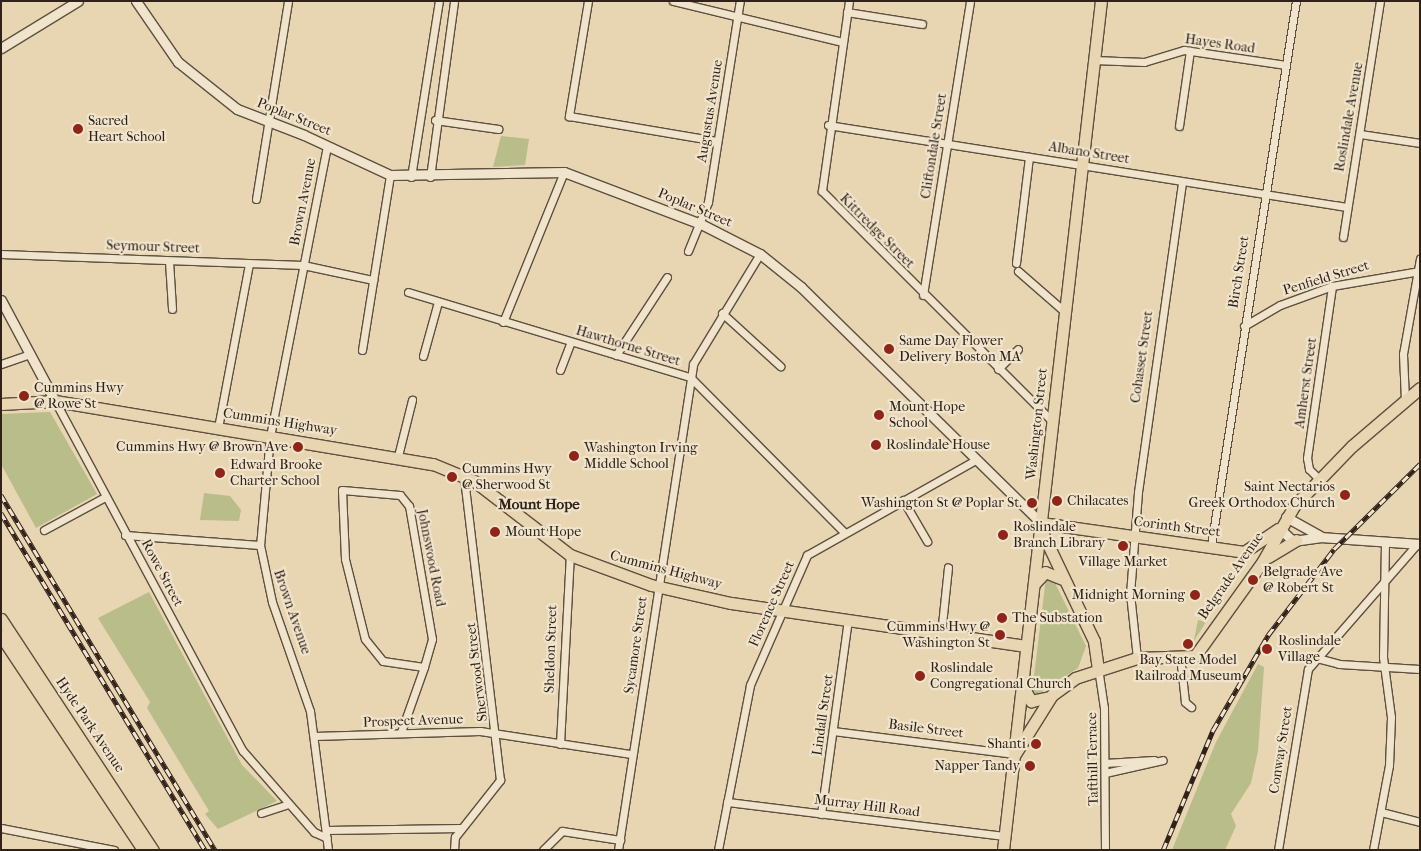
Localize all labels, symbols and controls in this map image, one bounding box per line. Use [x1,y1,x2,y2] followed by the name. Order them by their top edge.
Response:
[1184,31,1256,57] street label: Hayes Road
[694,58,726,164] street label: Augustus Avenue
[1331,61,1367,173] street label: Roslindale Avenue
[917,92,951,200] street label: Cliftondale Street
[254,94,334,140] street label: Poplar Street
[88,113,165,146] place label: Sacred Heart School
[72,123,84,135] marker: Sacred Heart School
[1047,138,1131,168] street label: Albano Street
[286,157,320,247] street label: Brown Avenue
[655,185,735,231] street label: Poplar Street
[836,190,918,272] street label: Kittredge Street
[1225,235,1253,309] street label: Birch Street
[106,237,200,257] street label: Seymour Street
[1281,257,1371,299] street label: Penfield Street
[1127,310,1157,404] street label: Cohasset Street
[574,322,682,370] street label: Hawthorne Street
[899,333,1021,366] place label: Same Day Flower Delivery Boston MA
[1291,337,1321,429] street label: Amherst Street
[883,343,895,355] marker: Same Day Flower Delivery Boston MA
[1023,367,1051,481] street label: Washington Street
[34,380,124,412] place label: Cummins Hwy @ Rowe St
[18,390,30,402] marker: Cummins Hwy @ Rowe St
[889,399,965,432] place label: Mount Hope School
[222,405,338,439] street label: Cummins Highway
[873,409,885,421] marker: Mount Hope School
[886,437,990,453] place label: Roslindale House
[116,439,288,455] place label: Cummins Hwy @ Brown Ave
[870,439,882,451] marker: Roslindale House
[584,440,697,472] place label: Washington Irving Middle School
[292,441,304,453] marker: Cummins Hwy @ Brown Ave
[568,450,580,462] marker: Washington Irving Middle School
[230,457,322,490] place label: Edward Brooke Charter School
[462,461,552,494] place label: Cummins Hwy @ Sherwood St
[214,467,226,479] marker: Edward Brooke Charter School
[446,471,458,483] marker: Cummins Hwy @ Sherwood St
[1189,479,1335,512] place label: Saint Nectarios Greek Orthodox Church
[1339,489,1351,501] marker: Saint Nectarios Greek Orthodox Church
[1067,493,1129,509] place label: Chilacates
[861,495,1022,511] place label: Washington St @ Poplar St.
[1051,495,1063,507] marker: Chilacates
[498,496,580,514] district label: Mount Hope
[1026,497,1038,509] marker: Washington St @ Poplar St.
[413,508,449,608] street label: Johnswood Road
[1133,513,1221,541] street label: Corinth Street
[1013,519,1105,552] place label: Roslindale Branch Library
[505,524,581,540] place label: Mount Hope
[489,526,501,538] marker: Mount Hope
[997,529,1009,541] marker: Roslindale Branch Library
[1195,529,1267,623] street label: Belgrade Avenue
[137,536,187,610] street label: Rowe Street
[1117,540,1129,552] marker: Village Market
[608,547,724,593] street label: Cummins Highway
[1079,554,1167,570] place label: Village Market
[746,558,798,650] street label: Florence Street
[1263,564,1343,596] place label: Belgrade Ave @ Robert St
[270,567,314,657] street label: Brown Avenue
[1247,574,1259,586] marker: Belgrade Ave @ Robert St
[1072,587,1185,603] place label: Midnight Morning
[1189,589,1201,601] marker: Midnight Morning
[621,595,651,695] street label: Sycamore Street
[541,605,561,693] street label: Sheldon Street
[1012,610,1103,626] place label: The Substation
[996,612,1008,624] marker: The Substation
[887,619,990,652] place label: Cummins Hwy @ Washington St
[463,621,491,723] street label: Sherwood Street
[994,629,1006,641] marker: Cummins Hwy @ Washington St
[1278,633,1341,666] place label: Roslindale Village
[1182,638,1194,650] marker: Bay State Model Railroad Museum
[1260,642,1274,656] marker: Roslindale Village
[1134,652,1242,684] place label: Bay State Model Railroad Museum
[930,660,1071,692] place label: Roslindale Congregational Church
[914,670,926,682] marker: Roslindale Congregational Church
[809,673,837,757] street label: Lindall Street
[52,674,128,776] street label: Hyde Park Avenue
[1266,705,1296,795] street label: Conway Street
[363,711,463,731] street label: Prospect Avenue
[1084,712,1102,806] street label: Tafthill Terrace
[887,716,965,742] street label: Basile Street
[987,736,1026,752] place label: Shanti
[1030,738,1042,750] marker: Shanti
[934,758,1020,774] place label: Napper Tandy
[1024,760,1036,772] marker: Napper Tandy
[813,791,921,821] street label: Murray Hill Road

